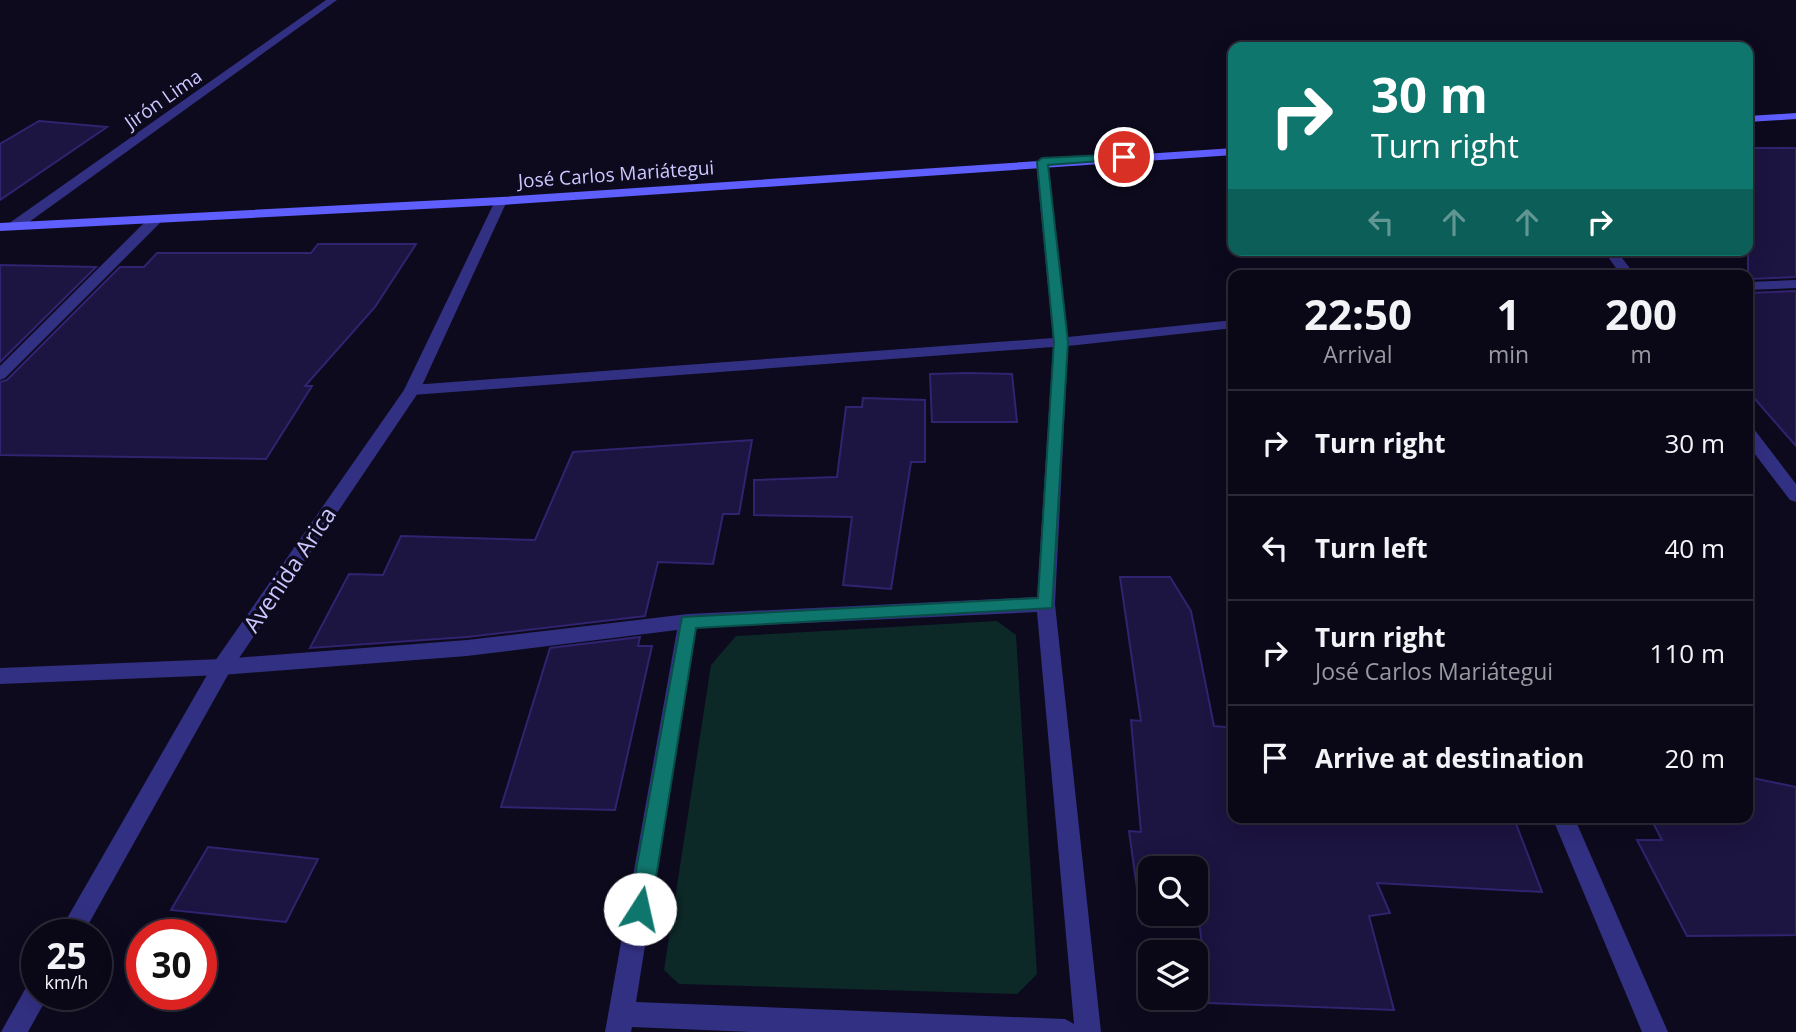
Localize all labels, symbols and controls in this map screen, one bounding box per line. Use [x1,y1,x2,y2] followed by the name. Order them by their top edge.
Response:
[1371,61,1488,127] text: 30 m
[118,63,207,136] street label: Jirón Lima
[1256,70,1347,161] icon: right
[1371,124,1519,167] text: Turn right
[1094,127,1154,187] pin
[1105,138,1143,176] icon: arrive
[515,154,715,194] street label: José Carlos Mariátegui
[1362,203,1400,241] icon: left
[1435,203,1473,241] icon: ahead
[1508,203,1546,241] icon: ahead
[1581,203,1619,241] icon: right
[1304,285,1412,342] text: 22:50
[1496,285,1521,342] text: 1
[1605,285,1677,342] text: 200
[1323,338,1393,370] text: Arrival
[1488,338,1529,370] text: min
[1630,338,1652,370] text: m
[1256,424,1294,462] icon: right
[1315,425,1446,461] text: Turn right
[1664,425,1725,461] text: 30 m
[235,500,343,638] street label: Avenida Arica
[1256,529,1294,567] icon: left
[1315,530,1427,566] text: Turn left
[1664,530,1725,566] text: 40 m
[1315,619,1446,655] text: Turn right
[1256,634,1294,672] icon: right
[1650,635,1725,671] text: 110 m
[1315,655,1553,687] text: José Carlos Mariátegui
[1256,739,1294,777] icon: arrive
[1315,740,1584,776] text: Arrive at destination
[1664,740,1725,776] text: 20 m
[1138,856,1208,1010] map controls
[1138,856,1208,926] button: search
[603,872,677,946] position arrow
[126,919,217,1010] speed limit sign: 30
[46,932,87,979] text: 25
[1138,940,1208,1010] button: layers
[45,970,88,994] text: km/h

